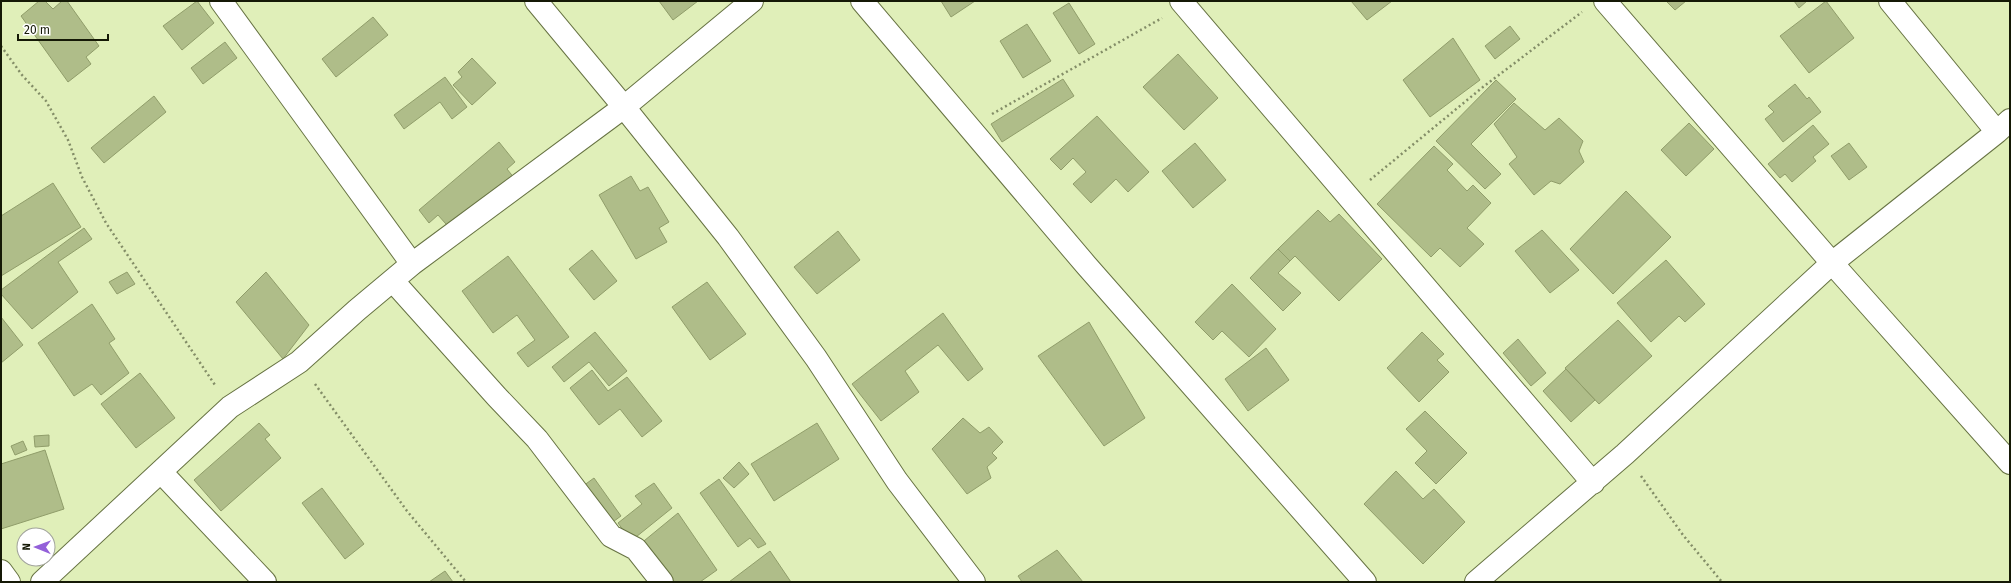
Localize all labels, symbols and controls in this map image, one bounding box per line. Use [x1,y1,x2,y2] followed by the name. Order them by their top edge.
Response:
[18,16,108,42] scale bar
[24,23,50,37] text: 20 m
[16,527,56,567] north arrow
[20,543,33,551] text: N

